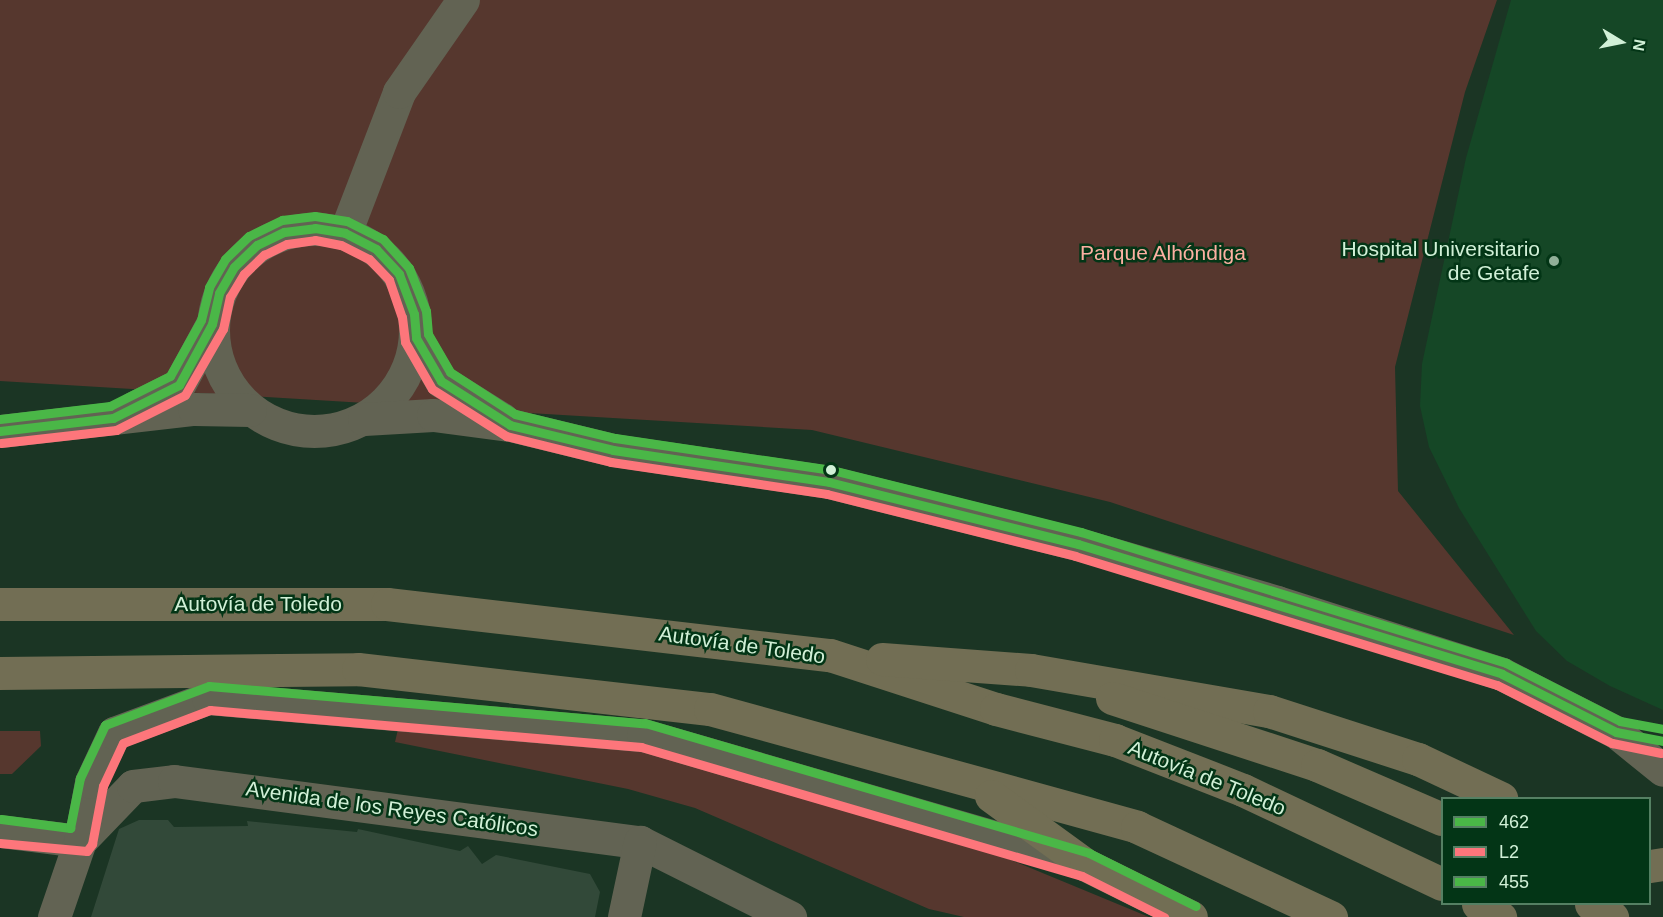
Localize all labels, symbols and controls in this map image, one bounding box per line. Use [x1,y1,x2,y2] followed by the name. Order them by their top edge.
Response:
[1591,12,1651,72] north arrow
[1630,38,1649,52] text: N
[1342,236,1540,286] place label: Hospital Universitario de Getafe
[1080,240,1246,266] park label: Parque Alhóndiga
[1545,252,1563,270] marker: Hospital Universitario de Getafe
[825,464,837,476] unlabelled marker
[174,591,342,617] street label: Autovía de Toledo
[657,621,827,669] street label: Autovía de Toledo
[1124,735,1290,821] street label: Autovía de Toledo
[244,776,540,842] street label: Avenida de los Reyes Católicos
[1441,797,1651,905] legend
[1499,812,1529,832] text: 462
[1499,842,1519,862] text: L2
[1499,872,1529,892] text: 455

